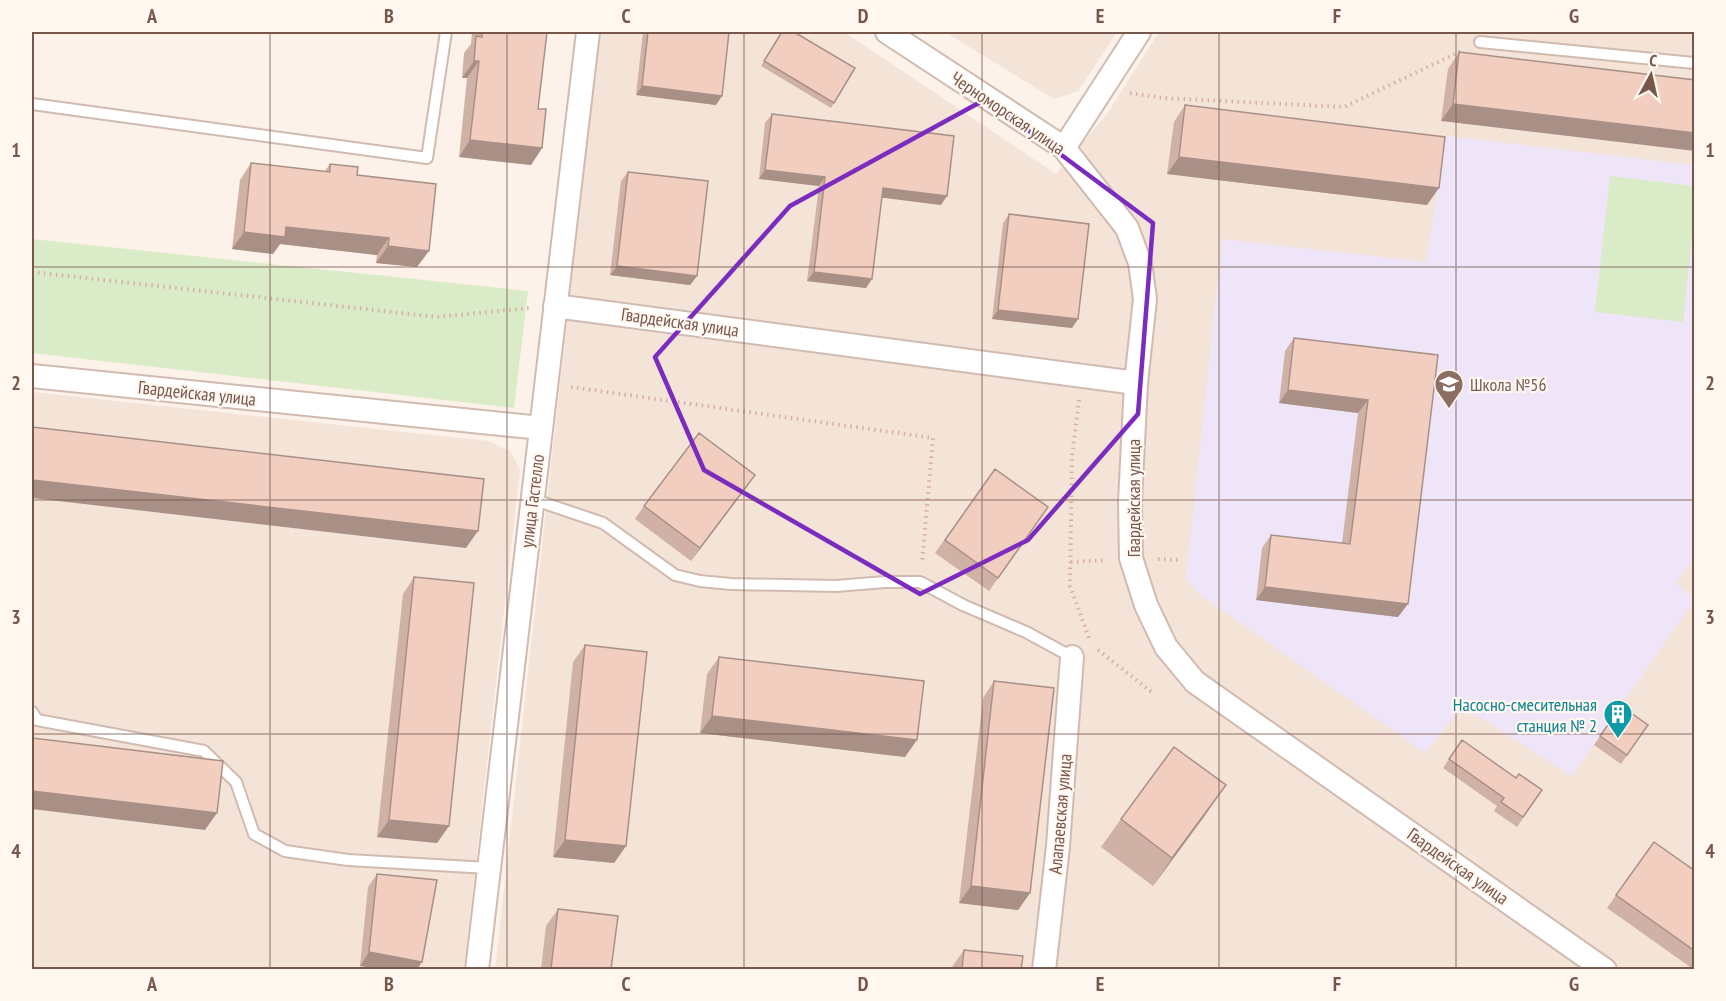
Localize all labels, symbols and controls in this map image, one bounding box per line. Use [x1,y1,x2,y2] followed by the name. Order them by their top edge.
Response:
[146,3,158,29] text: A
[384,3,394,29] text: B
[621,3,631,29] text: C
[858,3,869,29] text: D
[1096,3,1104,29] text: E
[1333,3,1341,29] text: F
[1569,3,1579,29] text: G
[1621,45,1681,105] north arrow
[1648,50,1659,71] text: С
[947,66,1069,160] street label: Черноморская улица
[11,137,21,163] text: 1
[1705,137,1715,163] text: 1
[620,302,740,342] street label: Гвардейская улица
[1433,368,1465,410] school or university icon: Школа №56
[11,370,21,396] text: 2
[1705,370,1715,396] text: 2
[1470,373,1547,396] place label: Школа №56
[137,375,257,411] street label: Гвардейская улица
[1122,439,1145,557] street label: Гвардейская улица
[515,453,549,549] street label: улица Гастелло
[11,604,21,630] text: 3
[1705,604,1715,630] text: 3
[1453,693,1597,737] place label: Насосно-смесительная станция № 2
[1602,698,1634,740] building icon: Насосно-смесительная станция № 2
[1043,753,1077,875] street label: Алапаевская улица
[1403,823,1513,909] street label: Гвардейская улица
[11,838,21,864] text: 4
[1705,838,1715,864] text: 4
[146,971,158,997] text: A
[384,971,394,997] text: B
[621,971,631,997] text: C
[858,971,869,997] text: D
[1096,971,1104,997] text: E
[1333,971,1341,997] text: F
[1569,971,1579,997] text: G

